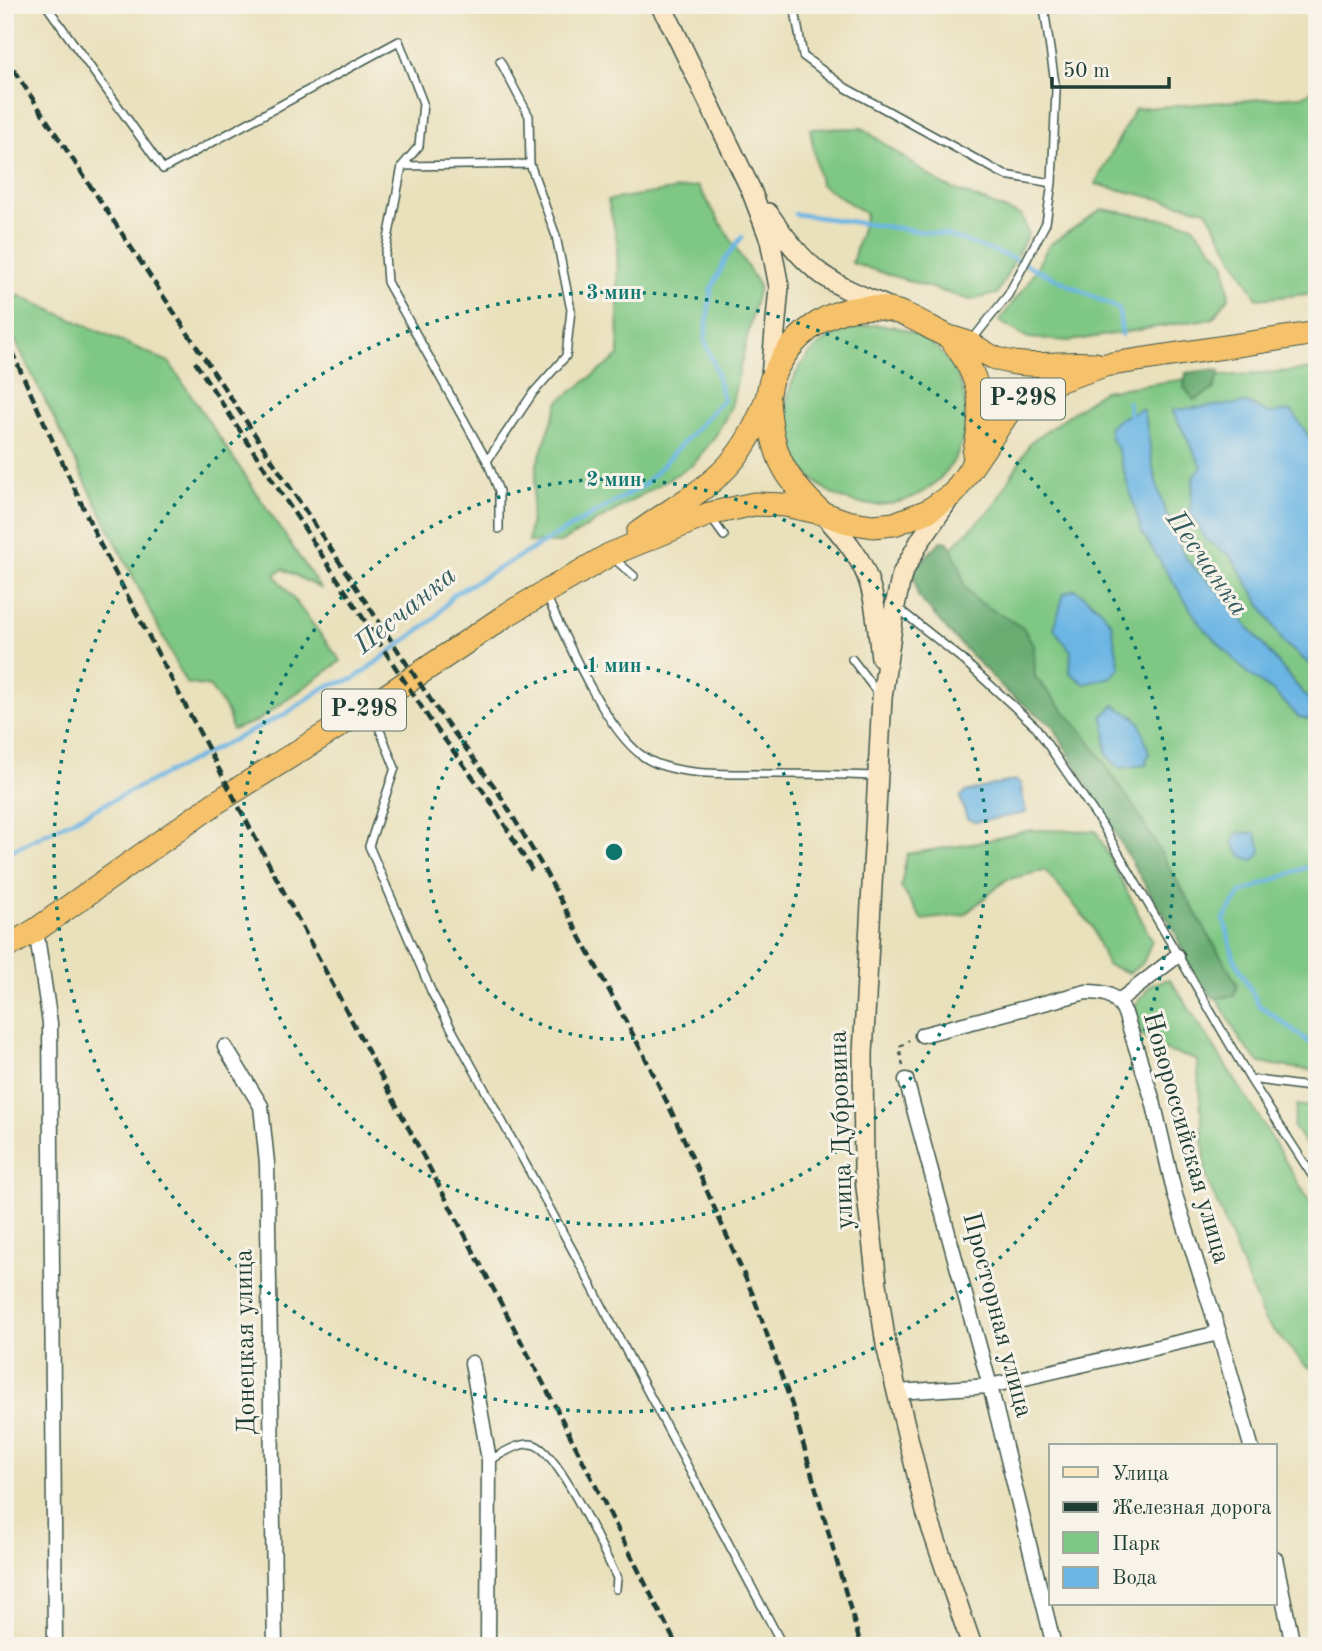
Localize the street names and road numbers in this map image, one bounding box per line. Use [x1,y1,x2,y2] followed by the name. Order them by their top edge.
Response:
[981,378,1065,420] road number: Р-298
[322,690,406,730] road number: Р-298
[1138,1009,1234,1267] street label: Новороссийская улица
[826,1030,858,1230] street label: улица Дубровина
[957,1210,1037,1421] street label: Просторная улица
[231,1249,261,1435] street label: Донецкая улица

